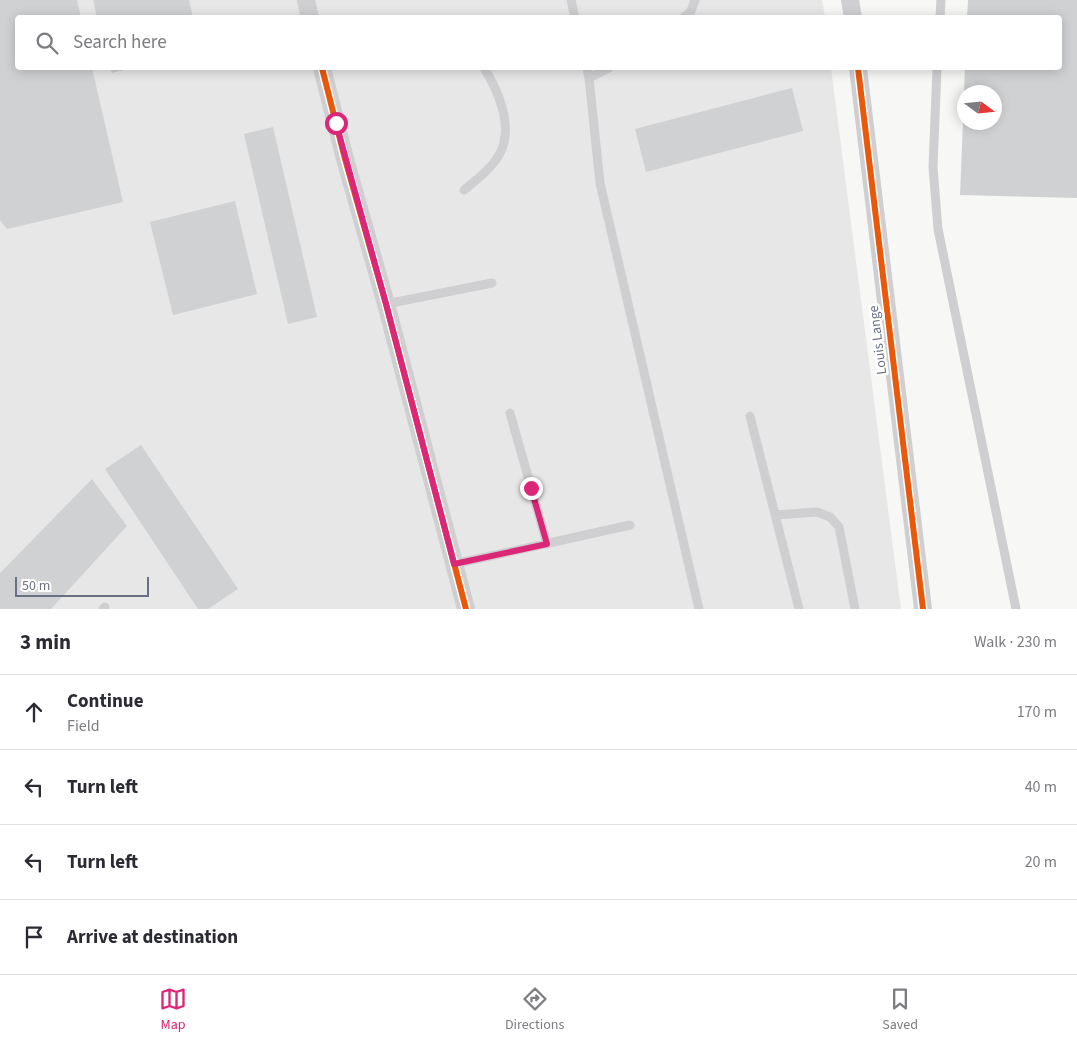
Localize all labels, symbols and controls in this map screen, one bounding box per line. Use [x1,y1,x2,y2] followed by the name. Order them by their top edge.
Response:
[15,15,1062,70] search box
[33,29,61,57] icon: search
[73,29,167,56] text: Search here
[957,85,1002,130] north arrow
[325,112,348,135] route start
[864,304,892,376] street label: Louis Lange
[520,477,543,500] route end
[15,574,149,597] scale bar
[22,576,50,596] text: 50 m
[20,627,71,657] text: 3 min
[974,631,1057,653] text: Walk · 230 m
[67,688,144,715] text: Continue
[20,698,48,726] icon: ahead
[1017,701,1057,723] text: 170 m
[67,715,100,737] text: Field
[20,773,48,801] icon: left
[67,774,138,801] text: Turn left
[1025,776,1057,798] text: 40 m
[20,848,48,876] icon: left
[67,849,138,876] text: Turn left
[1025,851,1057,873] text: 20 m
[20,923,48,951] icon: arrive
[67,924,238,951] text: Arrive at destination
[159,985,187,1035] tab: Map
[505,985,564,1035] tab: Directions
[882,985,918,1035] tab: Saved

